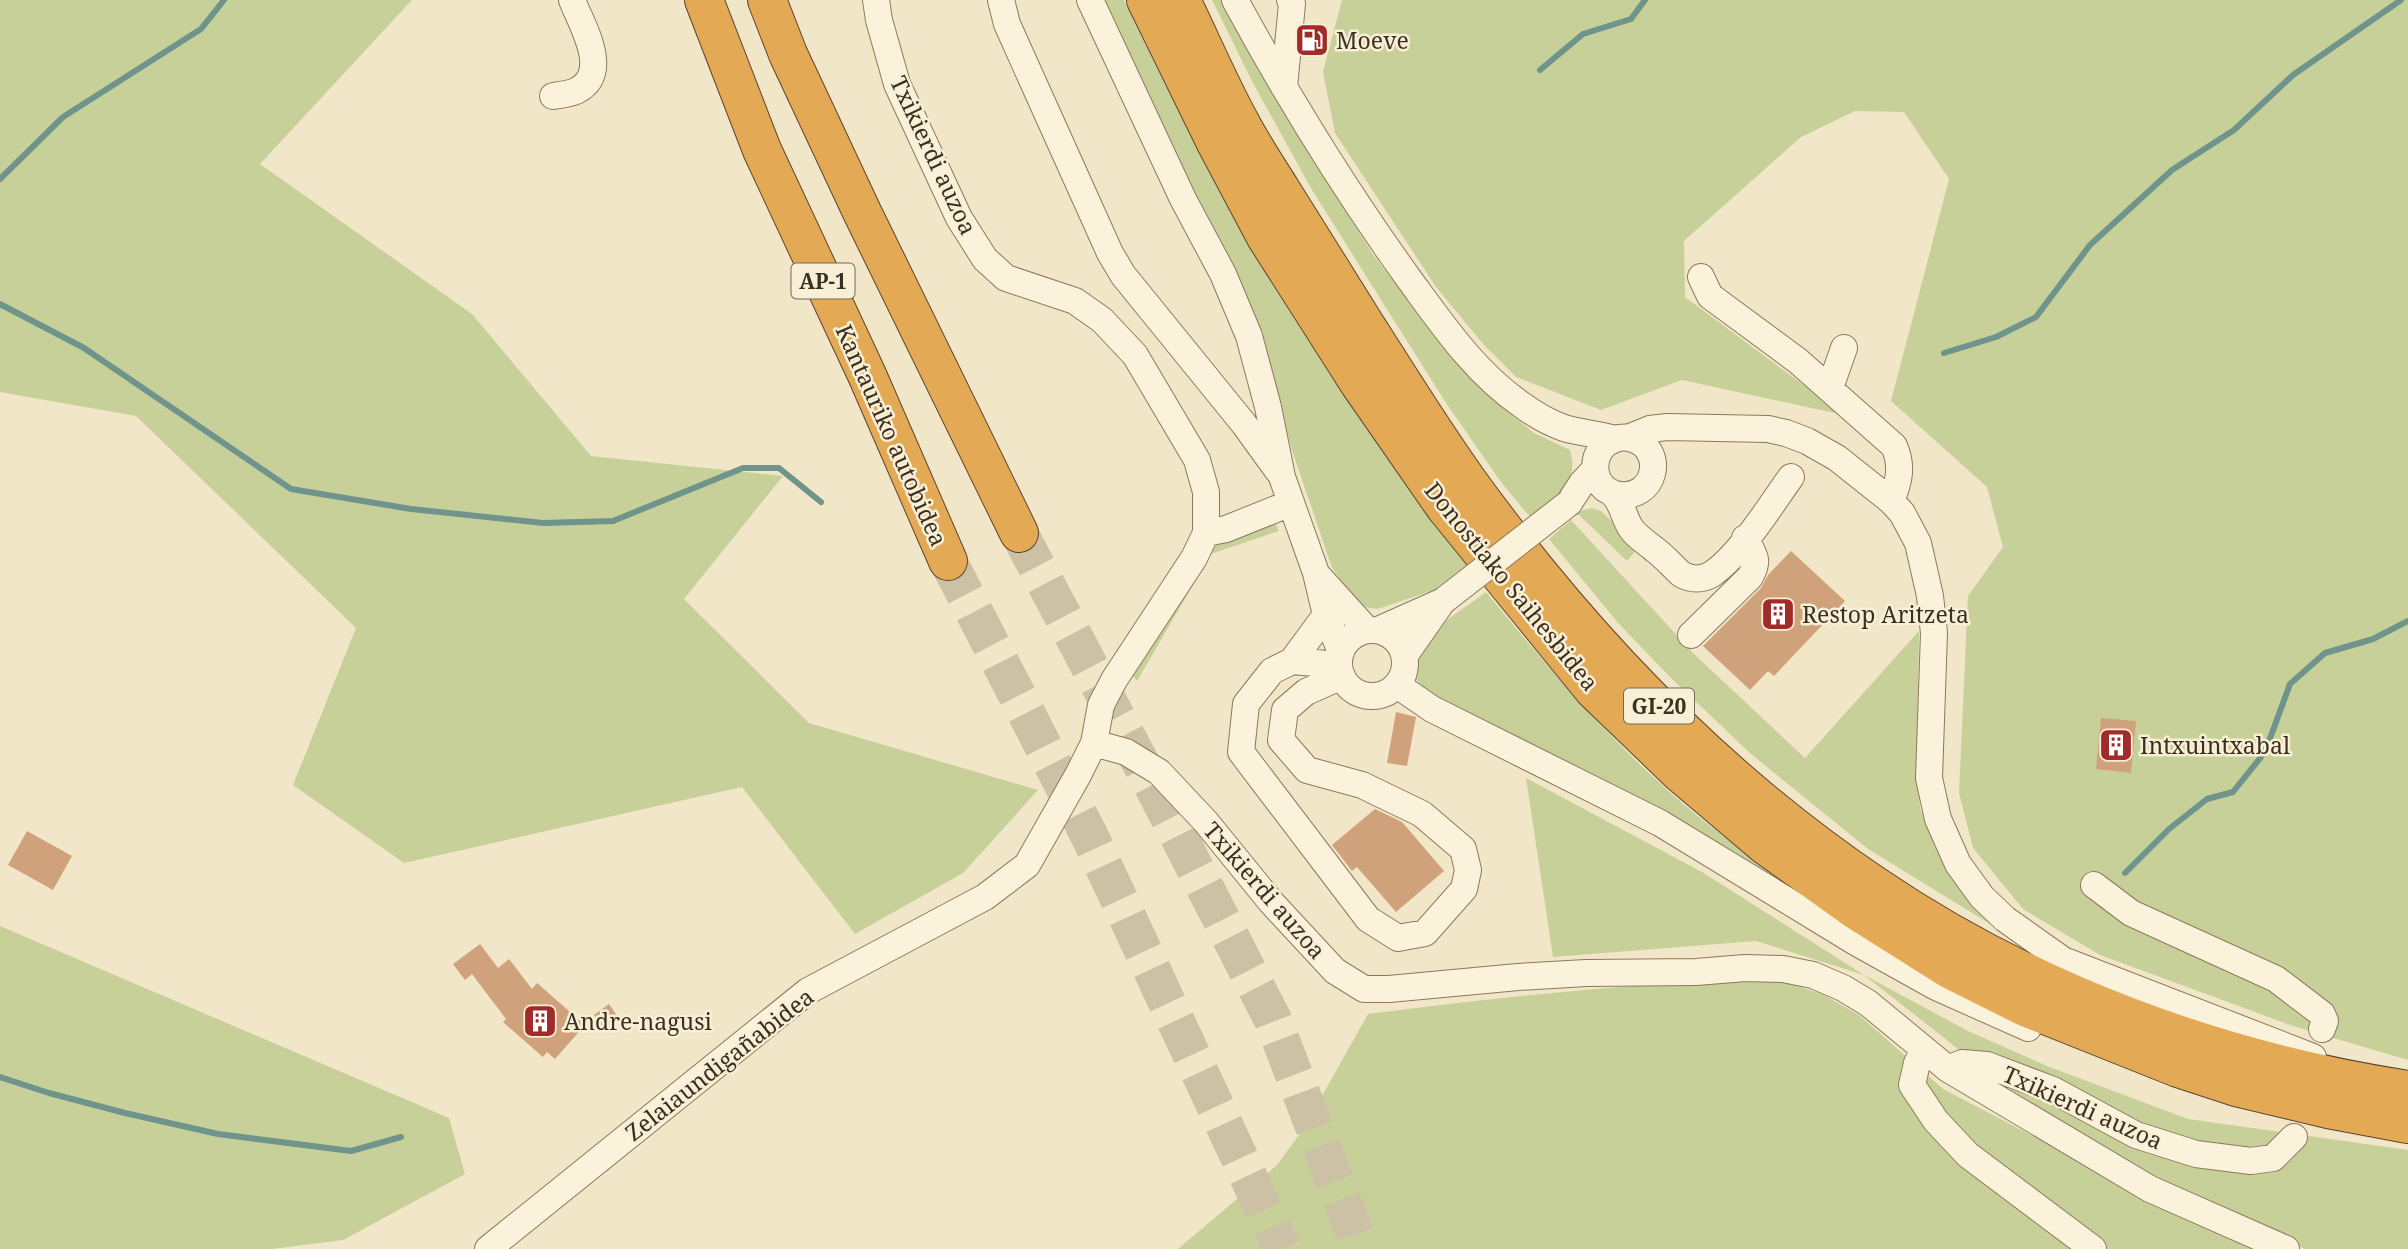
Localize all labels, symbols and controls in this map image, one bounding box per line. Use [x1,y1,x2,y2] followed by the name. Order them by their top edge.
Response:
[1293,21,1331,59] fuel station icon: Moeve
[1336,24,1409,56] place label: Moeve
[883,70,985,240] street label: Txikierdi auzoa
[792,264,854,298] road number: AP-1
[829,319,955,551] street label: Kantauriko autobidea
[1418,475,1606,697] street label: Donostiako Saihesbidea
[1759,595,1797,633] building icon: Restop Aritzeta
[1802,598,1969,630] place label: Restop Aritzeta
[1624,688,1694,724] road number: GI-20
[2097,726,2135,764] building icon: Intxuintxabal
[2140,729,2290,761] place label: Intxuintxabal
[1197,815,1333,965] street label: Txikierdi auzoa
[618,980,820,1148] street label: Zelaiaundigañabidea
[521,1002,559,1040] building icon: Andre-nagusi
[564,1005,713,1037] place label: Andre-nagusi
[1998,1057,2168,1157] street label: Txikierdi auzoa

